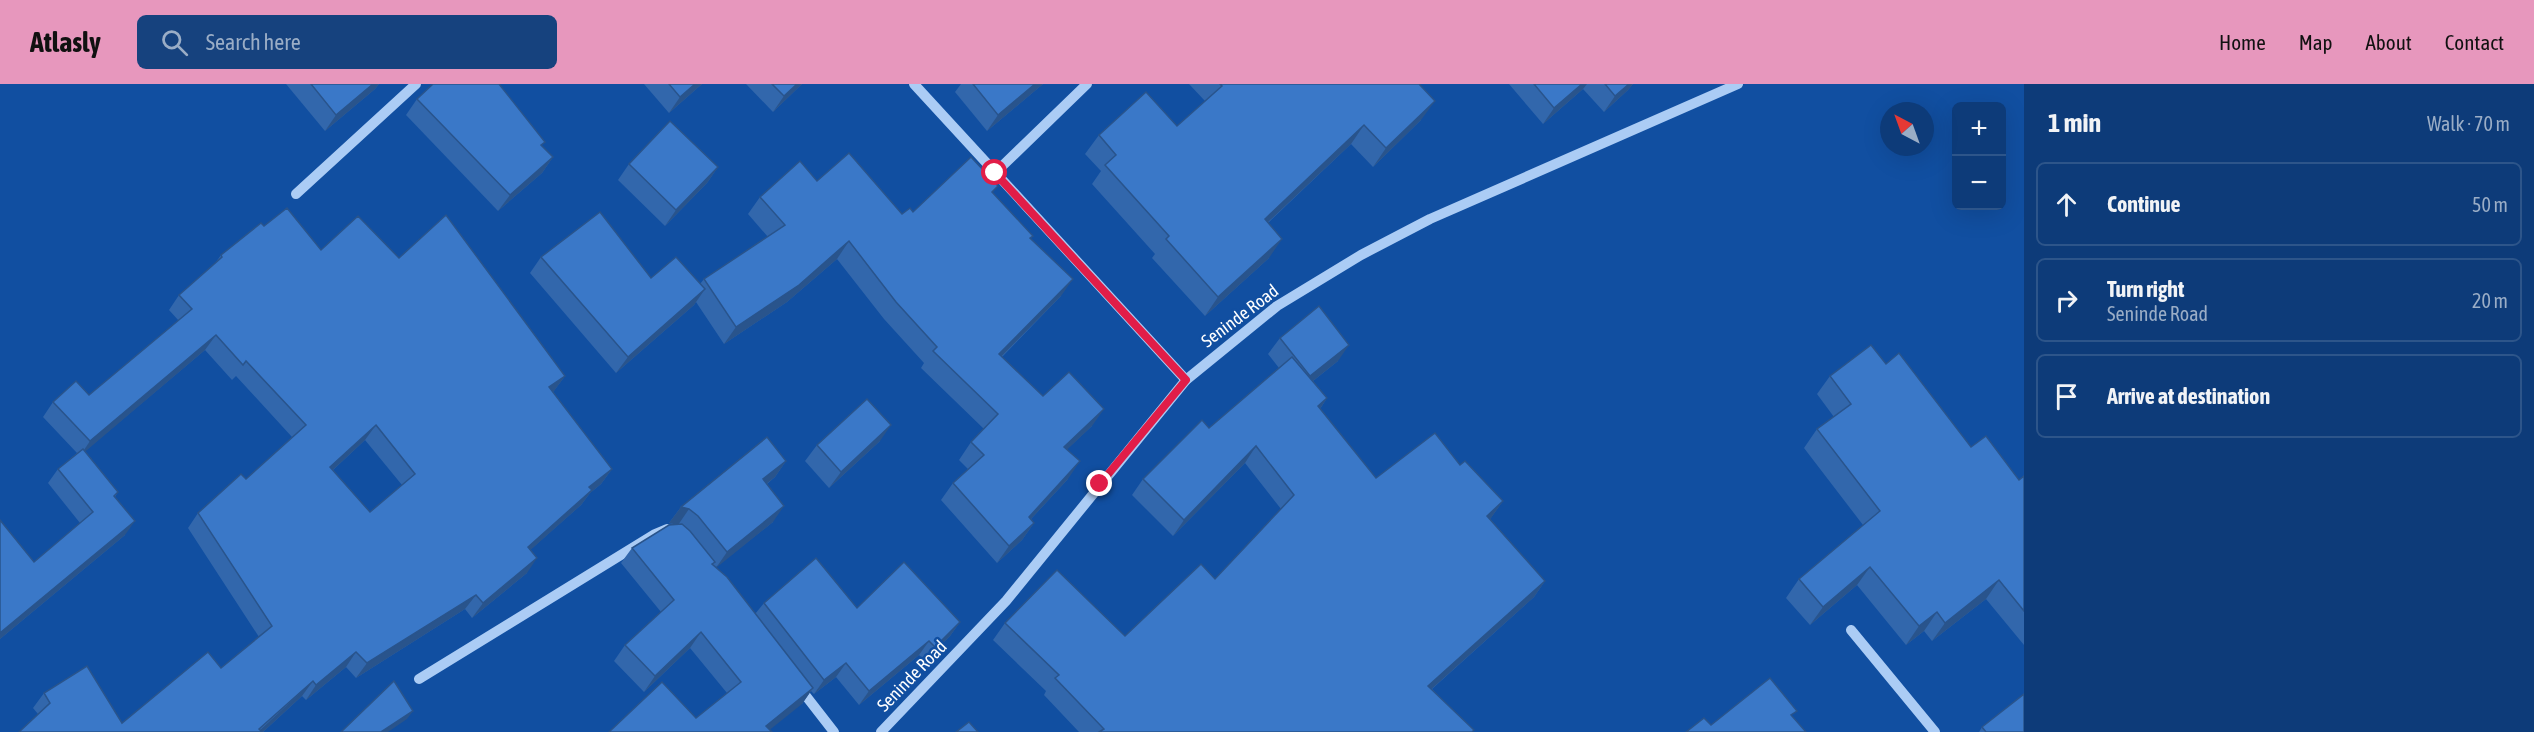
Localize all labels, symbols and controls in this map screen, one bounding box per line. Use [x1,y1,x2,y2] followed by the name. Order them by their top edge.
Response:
[137,15,557,69] search box
[30,26,101,58] text: Atlasly
[158,26,191,59] icon: search
[206,29,301,55] text: Search here
[2219,30,2266,54] text: Home
[2299,30,2333,54] text: Map
[2366,30,2412,54] text: About
[2445,30,2504,54] text: Contact
[1880,102,1934,156] north arrow
[1952,102,2006,210] map controls
[1952,102,2006,156] button: +
[2048,108,2101,138] text: 1 min
[2427,112,2510,135] text: Walk · 70 m
[1952,156,2006,210] button: −
[981,159,1007,185] route start
[2050,188,2083,221] icon: ahead
[2107,191,2181,217] text: Continue
[2472,193,2508,216] text: 50 m
[2107,276,2184,302] text: Turn right
[1197,280,1282,351] street label: Seninde Road
[2050,284,2083,317] icon: right
[2472,289,2508,312] text: 20 m
[2107,302,2208,325] text: Seninde Road
[2050,380,2083,413] icon: arrive
[2107,383,2270,409] text: Arrive at destination
[1086,470,1112,496] route end
[873,636,951,716] street label: Seninde Road

